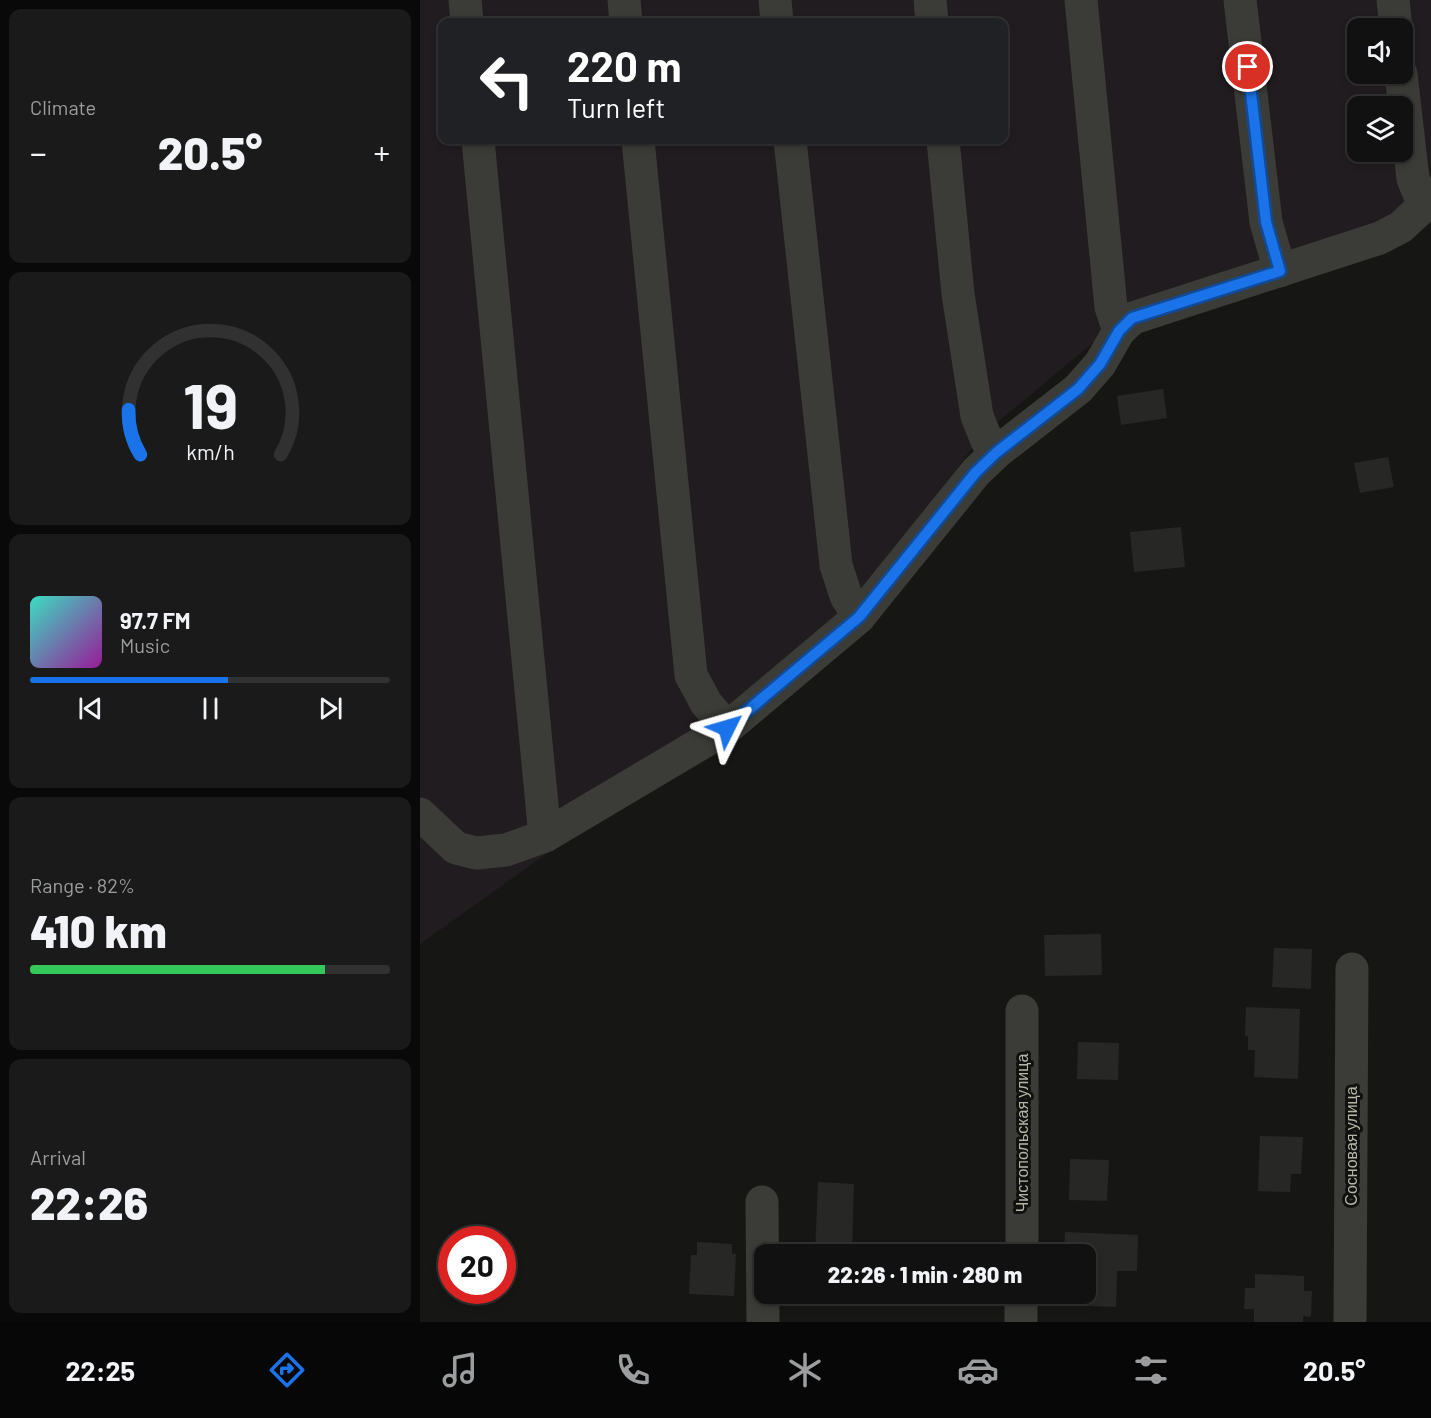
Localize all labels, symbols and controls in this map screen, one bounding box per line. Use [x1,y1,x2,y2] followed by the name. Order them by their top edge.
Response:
[1347,18,1413,162] map controls
[1347,18,1413,84] button: sound
[567,40,681,90] text: 220 m
[1222,41,1273,92] pin
[468,42,546,120] icon: left
[1231,50,1264,83] icon: arrive
[567,91,665,123] text: Turn left
[30,95,96,119] text: Climate
[1347,96,1413,162] button: layers
[158,125,262,179] text: 20.5°
[30,132,47,172] text: −
[374,132,390,172] text: +
[182,368,238,442] text: 19
[186,440,234,465] text: km/h
[120,607,190,633] text: 97.7 FM
[120,633,170,657] text: Music
[74,692,107,725] icon: previous
[194,692,227,725] icon: pause
[314,692,347,725] icon: next
[695,696,759,760] position arrow
[30,873,135,897] text: Range · 82%
[30,903,167,957] text: 410 km
[1012,1054,1031,1212] street label: Чистопольская улица
[1341,1086,1360,1206] street label: Сосновая улица
[30,1145,86,1169] text: Arrival
[30,1175,148,1229] text: 22:26
[438,1226,516,1304] speed limit sign: 20
[828,1261,1022,1287] text: 22:26 · 1 min · 280 m
[266,1349,308,1391] icon: directions
[439,1349,481,1391] icon: music
[612,1349,654,1391] icon: phone
[784,1349,826,1391] icon: climate
[957,1349,999,1391] icon: car
[1130,1349,1172,1391] icon: filters
[65,1354,135,1386] text: 22:25
[1303,1354,1365,1386] text: 20.5°

